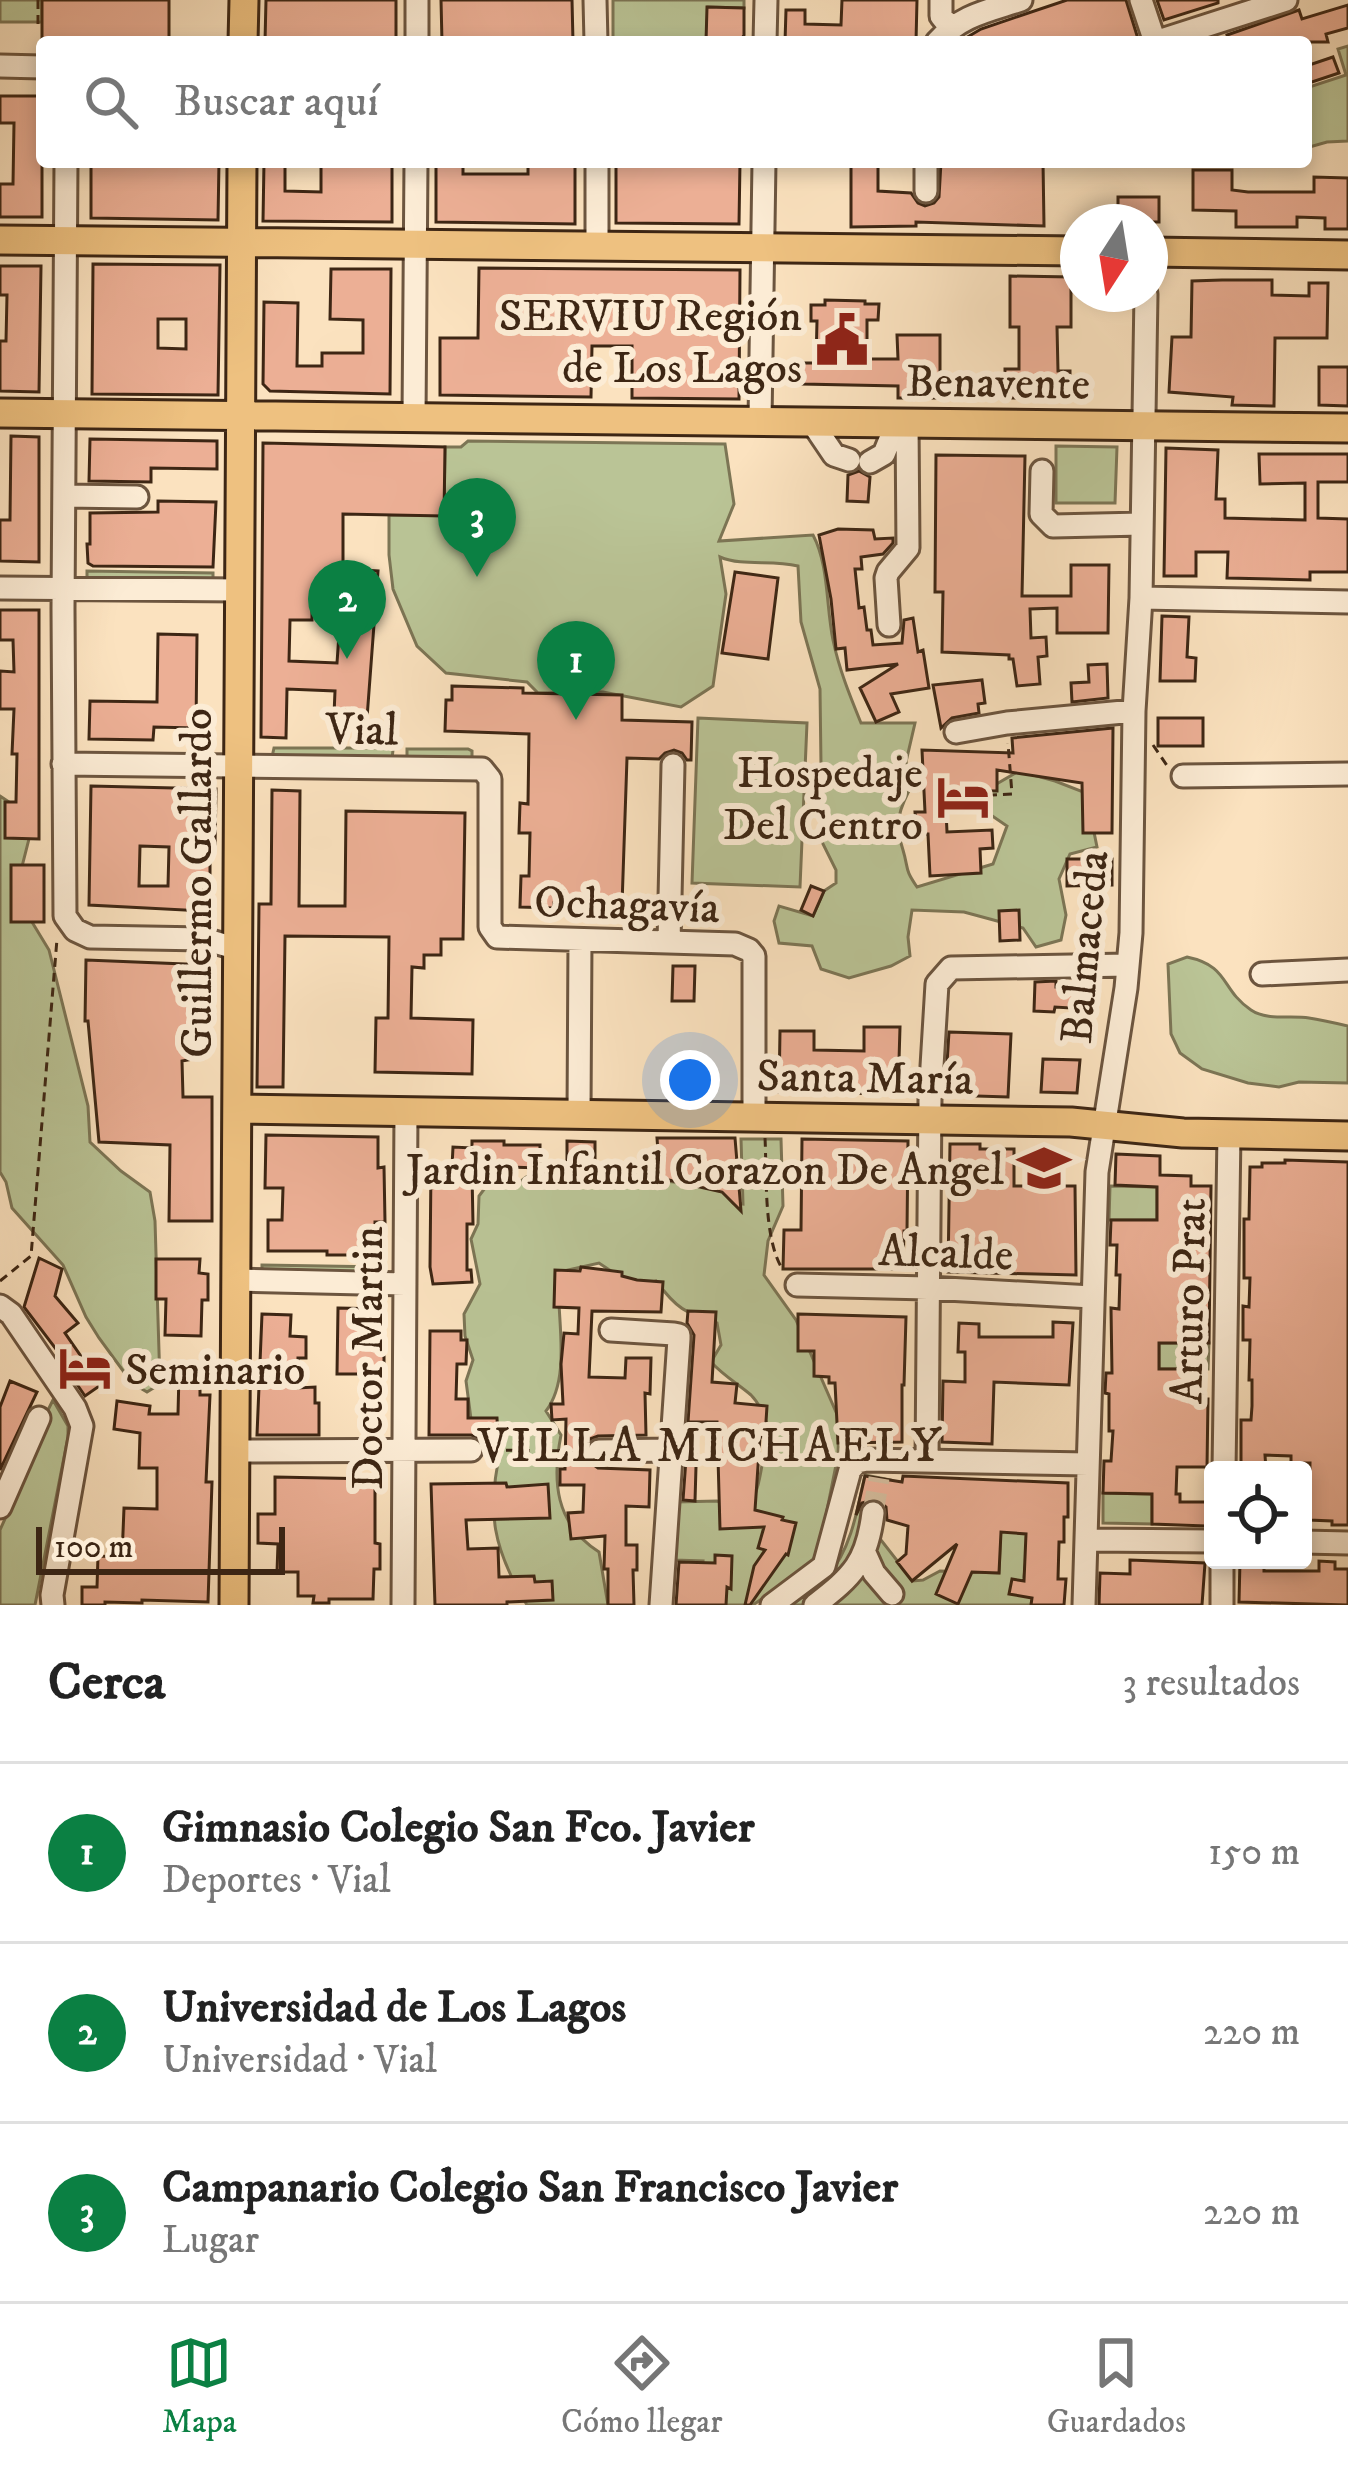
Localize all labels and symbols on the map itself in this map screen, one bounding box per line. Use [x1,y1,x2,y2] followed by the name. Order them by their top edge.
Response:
[1060,204,1168,312] north arrow
[499,289,802,397] place label: SERVIU Región de Los Lagos
[813,311,871,369] public building icon: SERVIU Región de Los Lagos
[905,354,1091,414] street label: Benavente
[438,478,516,577] pin: 3
[308,560,386,659] pin: 2
[537,621,615,720] pin: 1
[324,702,399,760] street label: Vial
[170,708,226,1058] street label: Guillermo Gallardo
[723,746,923,854] place label: Hospedaje Del Centro
[934,768,992,826] hotel icon: Hospedaje Del Centro
[1050,848,1122,1046] street label: Balmaceda
[533,875,721,937] street label: Ochagavía
[756,1049,974,1109] street label: Santa María
[660,1050,720,1110] your location
[1015,1139,1073,1197] school or university icon: Jardin Infantil Corazon De Angel
[402,1143,1004,1199] place label: Jardin Infantil Corazon De Angel
[1160,1197,1220,1405] street label: Arturo Prat
[877,1224,1014,1284] street label: Alcalde
[341,1226,397,1490] street label: Doctor Martin
[56,1339,114,1397] hotel icon: Seminario
[125,1343,306,1399] place label: Seminario
[477,1417,944,1477] district label: VILLA MICHAELY
[36,1521,285,1574] scale bar

